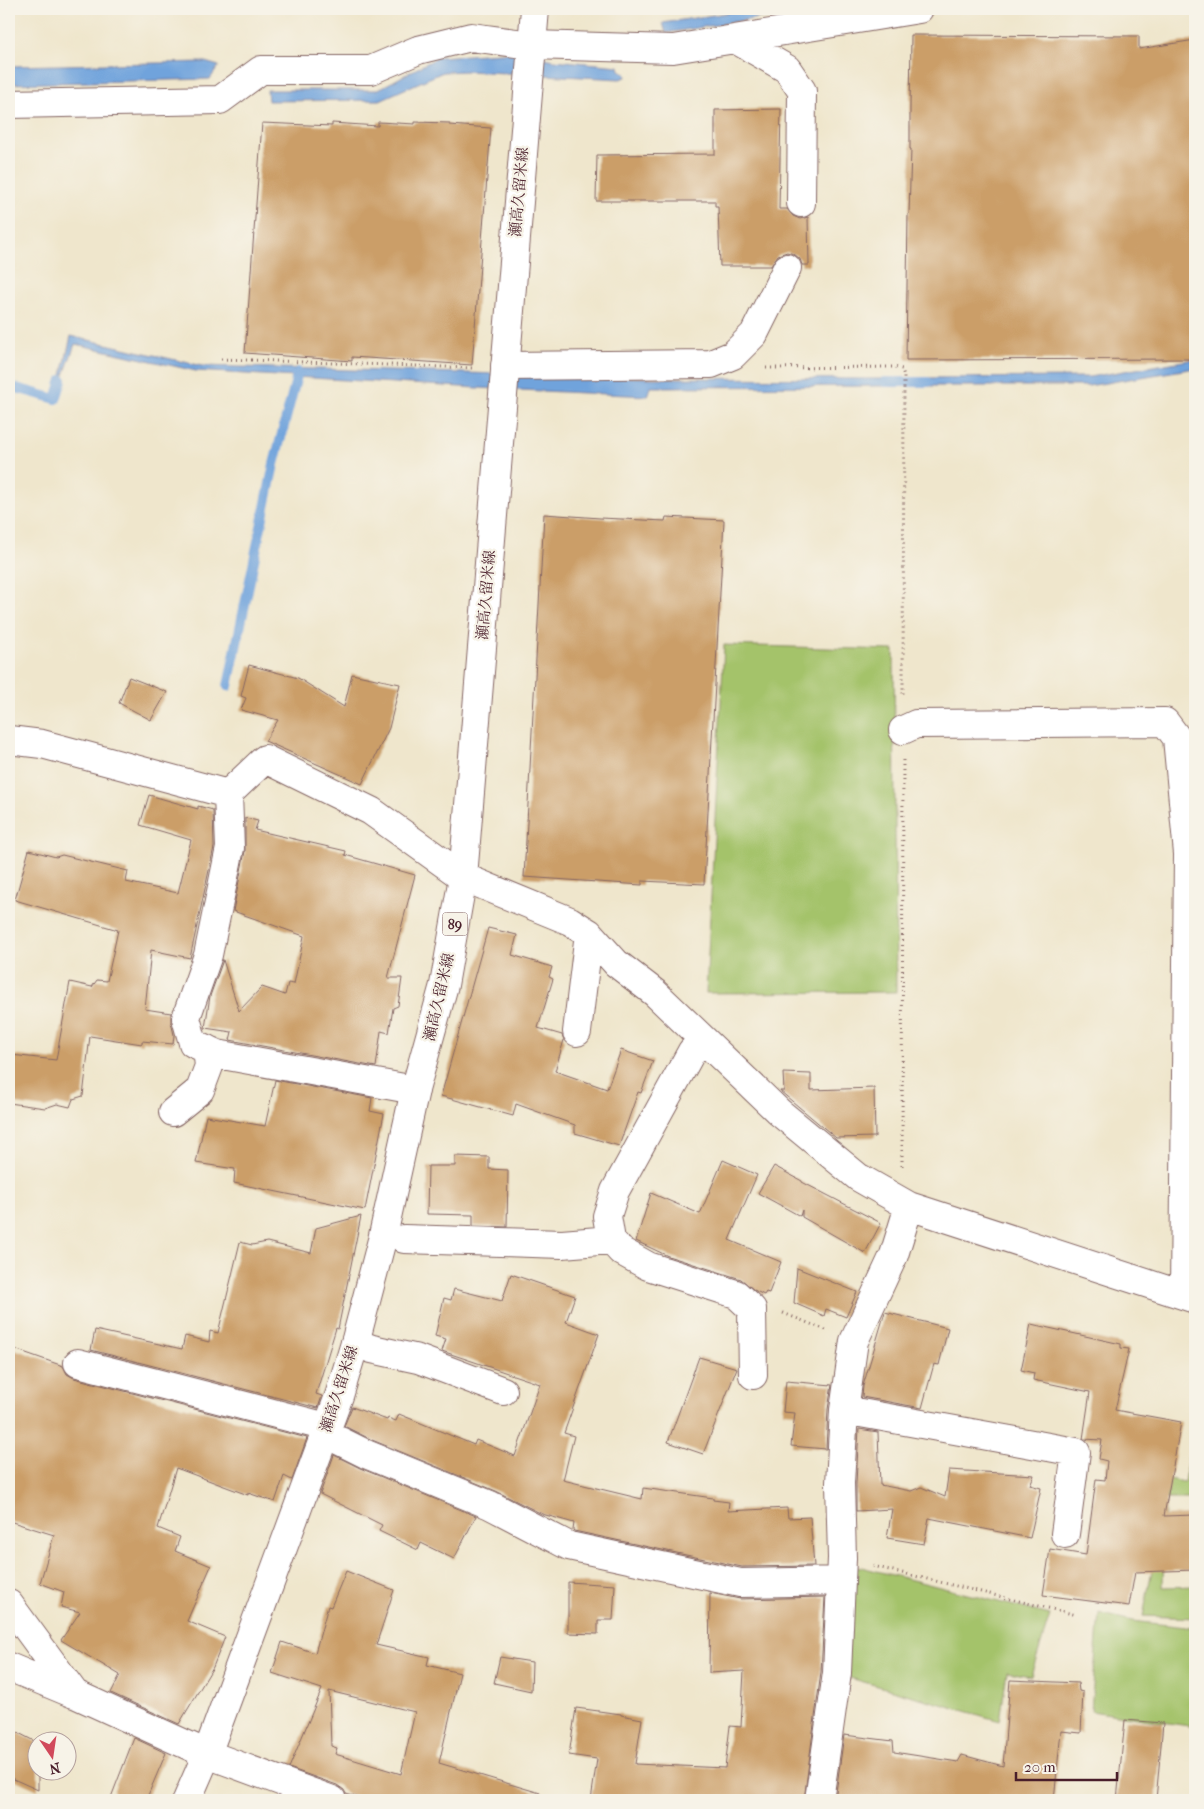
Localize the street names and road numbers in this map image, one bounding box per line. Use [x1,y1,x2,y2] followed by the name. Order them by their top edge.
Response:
[506,146,532,238] street label: 瀬高久留米線
[473,549,499,641] street label: 瀬高久留米線
[442,912,468,936] road number: 89
[420,951,458,1043] street label: 瀬高久留米線
[317,1343,361,1435] street label: 瀬高久留米線

